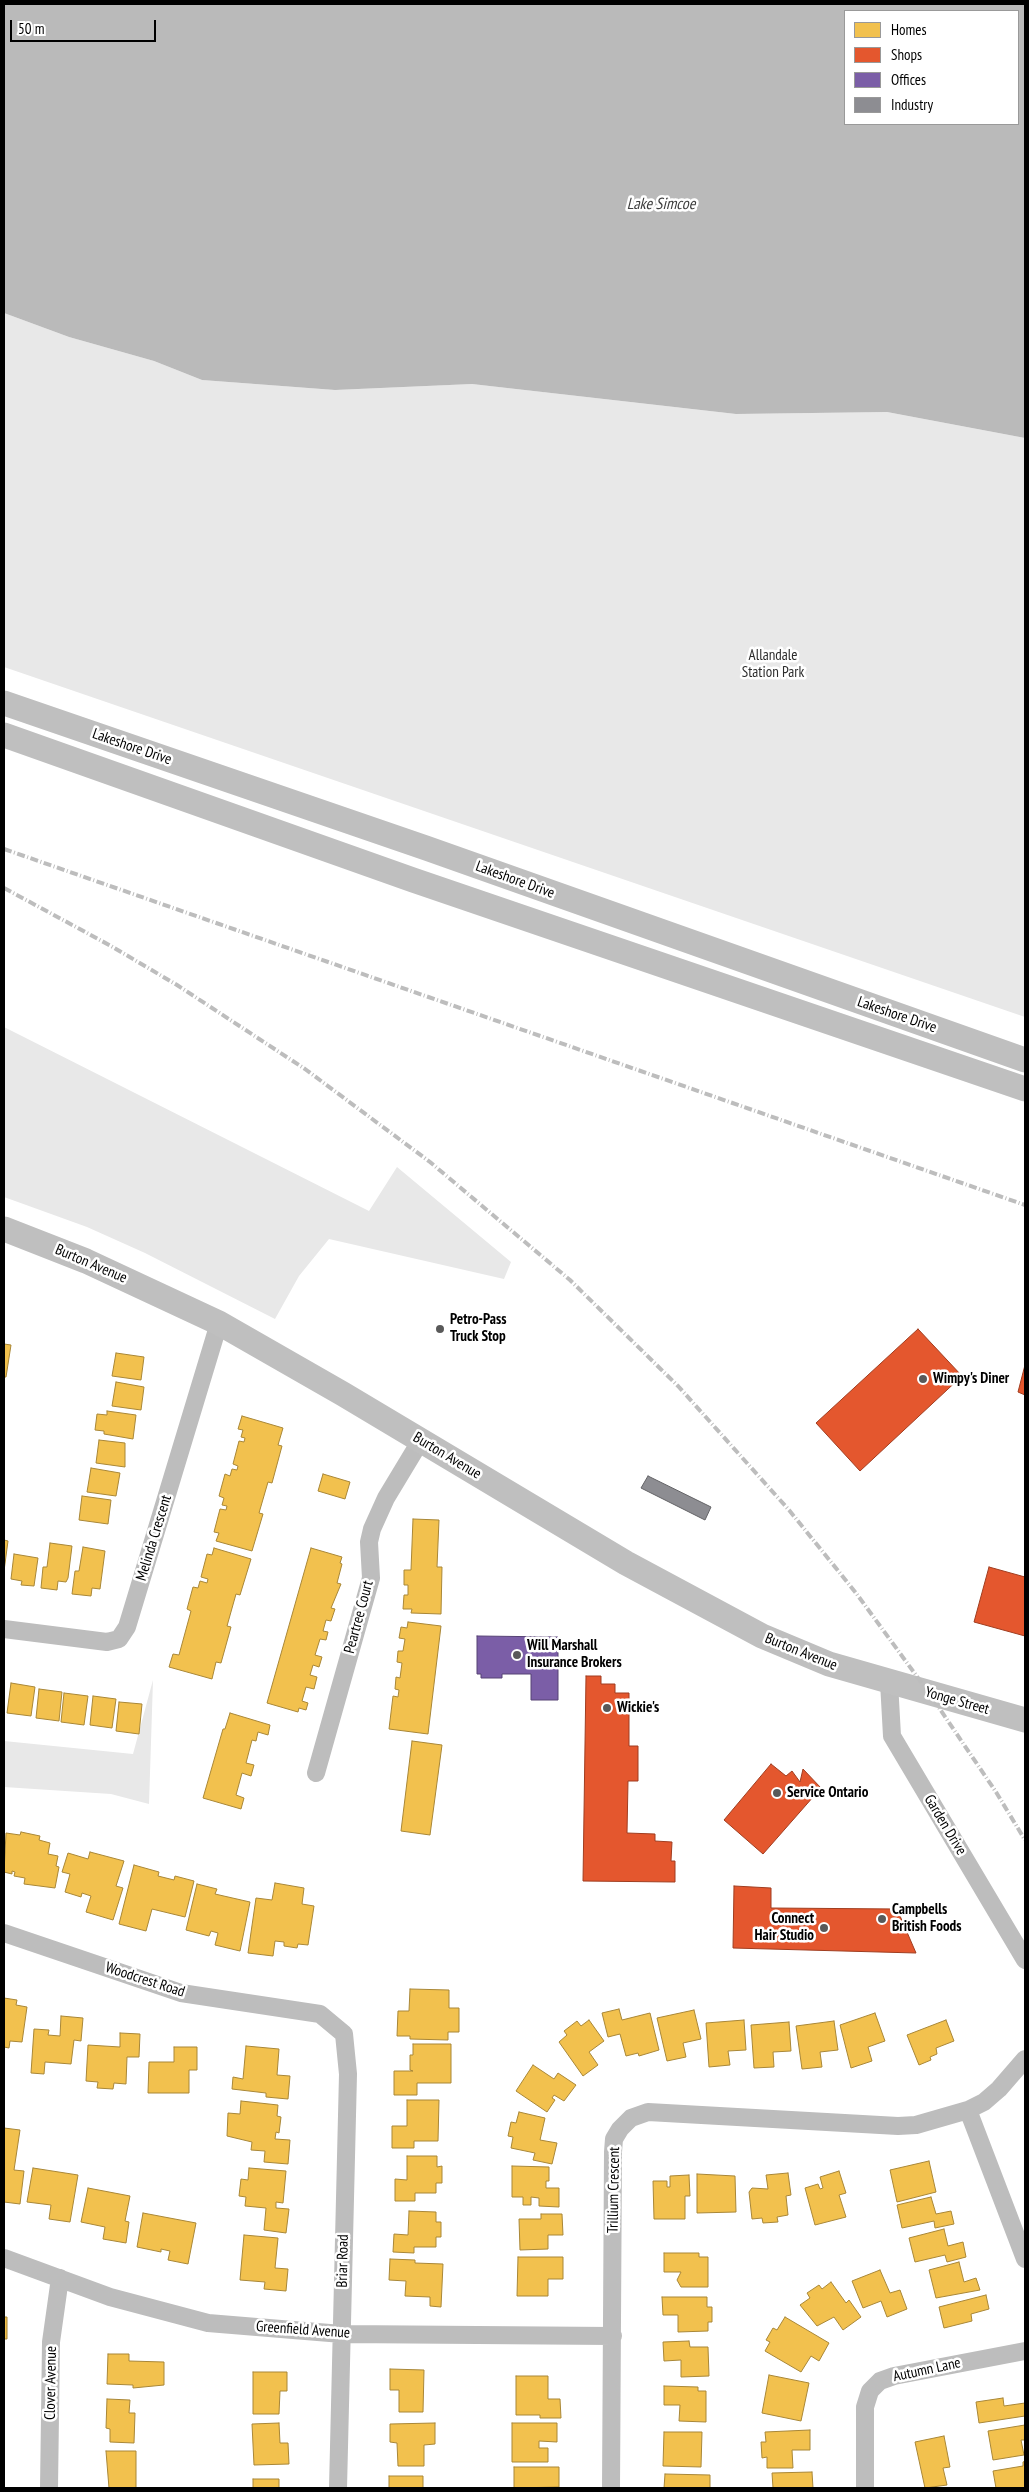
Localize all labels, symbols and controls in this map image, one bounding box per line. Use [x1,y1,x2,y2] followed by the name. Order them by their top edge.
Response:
[12,10,159,42] scale bar
[844,10,1019,125] legend
[18,19,44,38] text: 50 m
[891,20,927,39] text: Homes
[891,45,922,64] text: Shops
[891,70,926,89] text: Offices
[891,95,933,114] text: Industry
[627,194,695,214] water label: Lake Simcoe
[742,647,804,682] park label: Allandale Station Park
[90,725,174,769] street label: Lakeshore Drive
[473,857,557,903] street label: Lakeshore Drive
[855,993,939,1037] street label: Lakeshore Drive
[52,1241,130,1287] street label: Burton Avenue
[450,1311,507,1346] place label: Petro-Pass Truck Stop
[434,1323,446,1335] marker: Petro-Pass Truck Stop
[933,1370,1009,1388] place label: Wimpy's Diner
[917,1373,929,1385] marker: Wimpy's Diner
[410,1429,484,1483] street label: Burton Avenue
[132,1493,176,1583] street label: Melinda Crescent
[341,1579,377,1655] street label: Peartree Court
[762,1629,840,1675] street label: Burton Avenue
[527,1637,622,1672] place label: Will Marshall Insurance Brokers
[511,1649,523,1661] marker: Will Marshall Insurance Brokers
[923,1683,991,1719] street label: Yonge Street
[617,1699,659,1717] place label: Wickie's
[601,1702,613,1714] marker: Wickie's
[787,1784,868,1802] place label: Service Ontario
[771,1787,783,1799] marker: Service Ontario
[920,1792,970,1858] street label: Garden Drive
[892,1901,961,1936] place label: Campbells British Foods
[755,1910,814,1945] place label: Connect Hair Studio
[876,1913,888,1925] marker: Campbells British Foods
[818,1922,830,1934] marker: Connect Hair Studio
[103,1959,187,2001] street label: Woodcrest Road
[604,2147,624,2233] street label: Trillium Crescent
[334,2234,352,2288] street label: Briar Road
[255,2318,351,2342] street label: Greenfield Avenue
[41,2346,61,2420] street label: Clover Avenue
[892,2354,962,2386] street label: Autumn Lane

